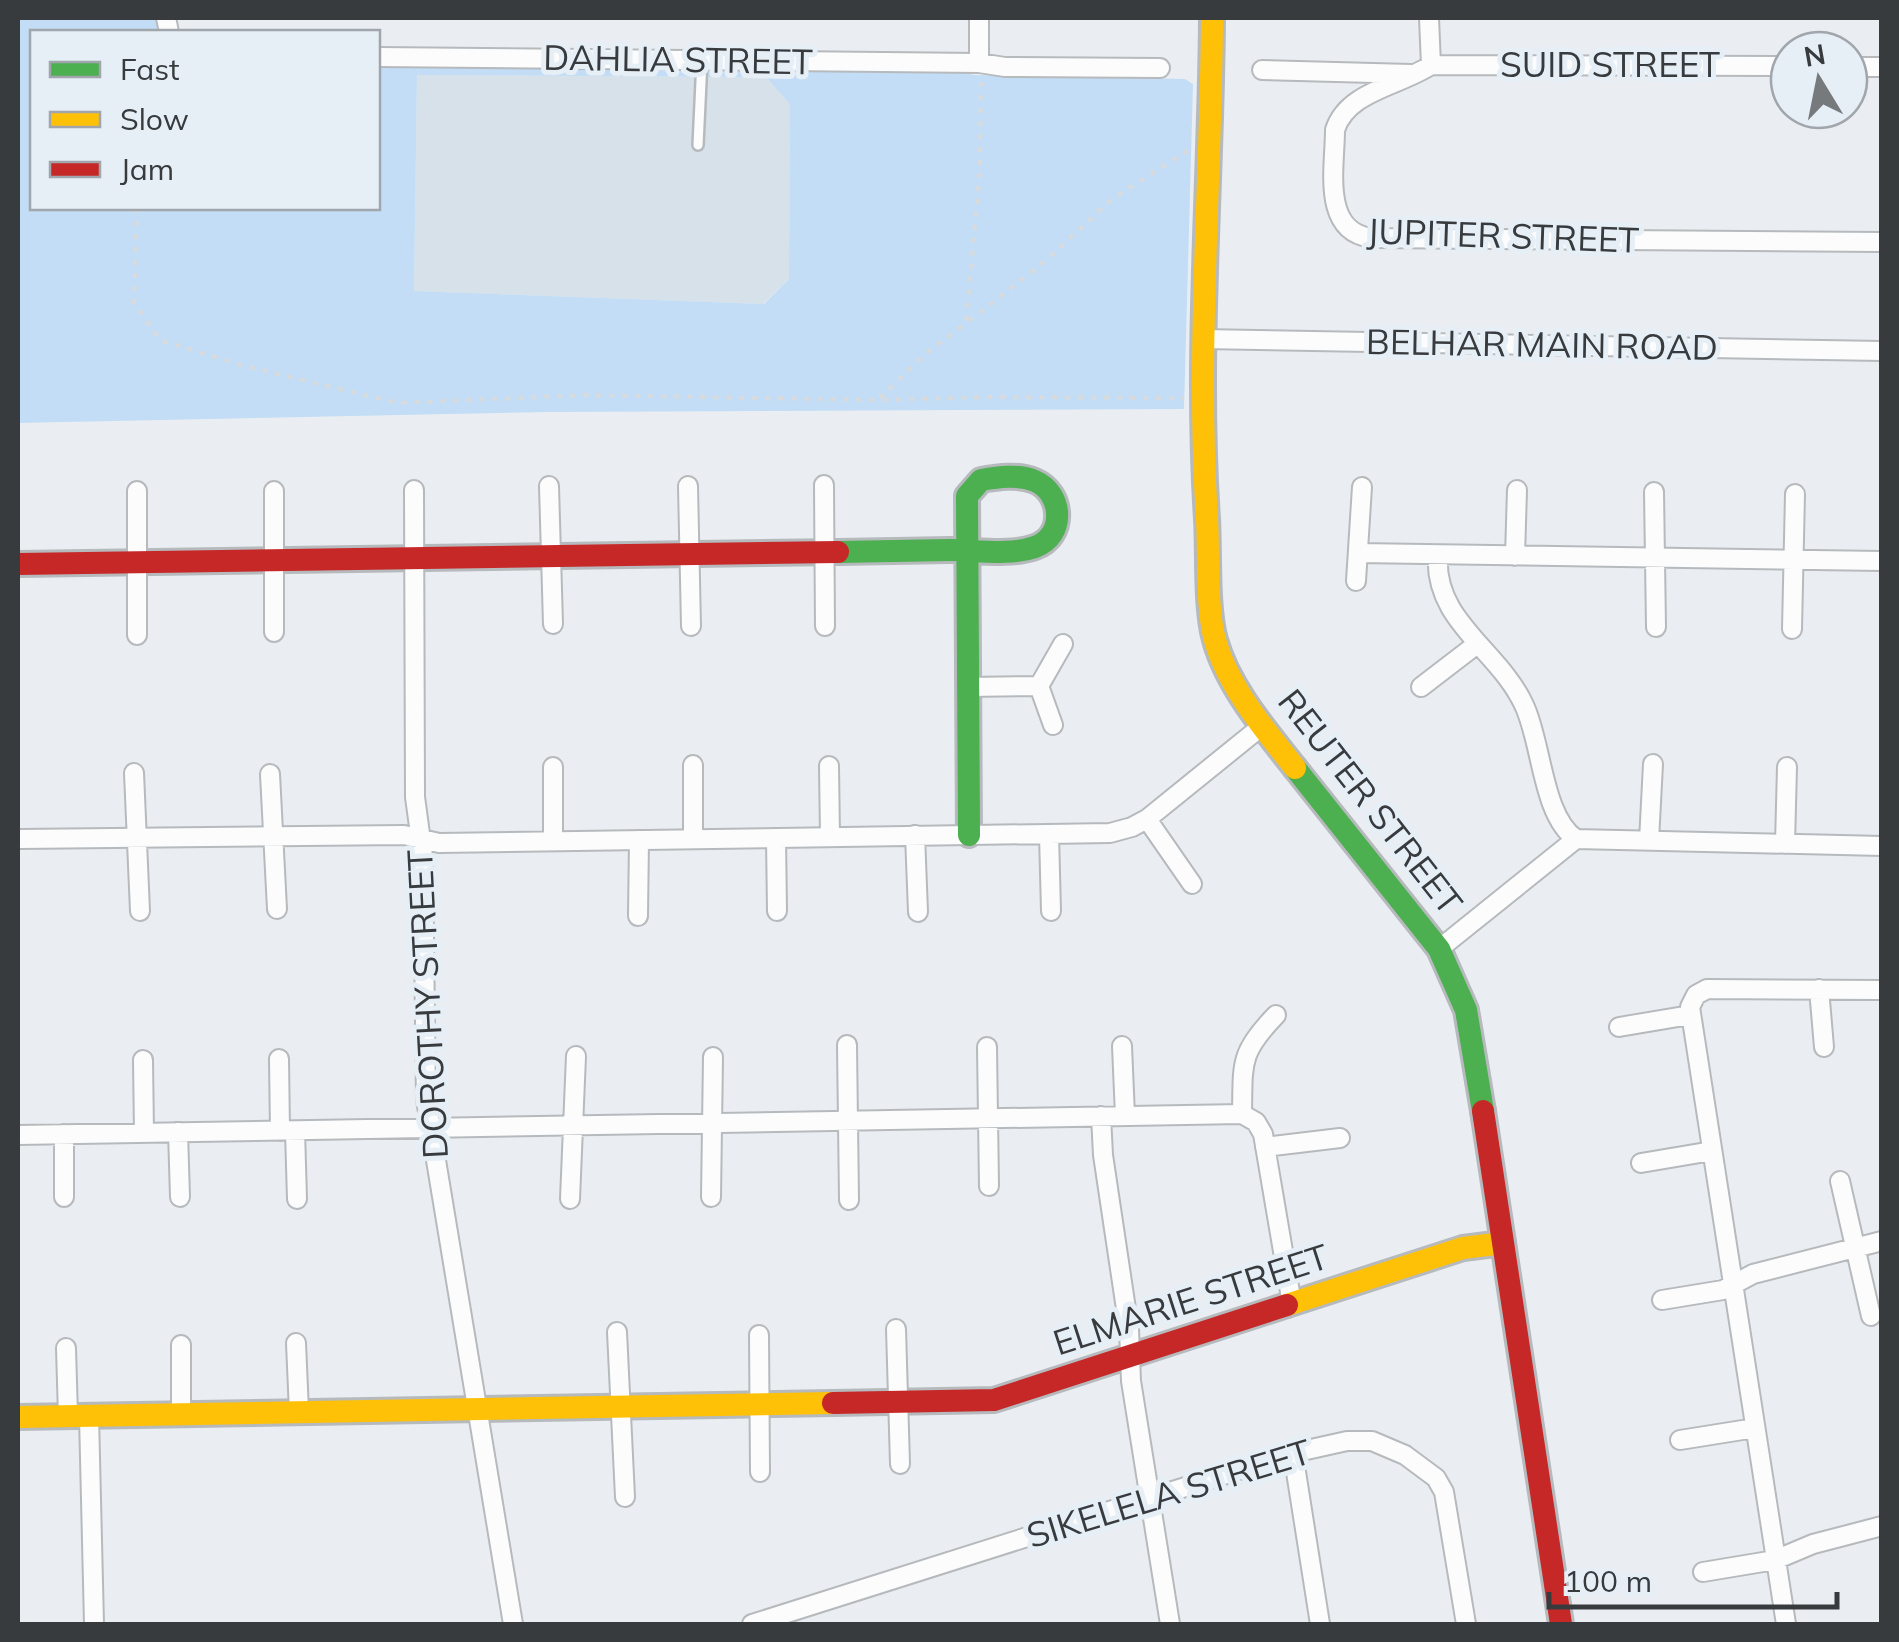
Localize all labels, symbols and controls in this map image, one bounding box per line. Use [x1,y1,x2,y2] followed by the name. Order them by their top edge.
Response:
[30,30,380,210] legend
[1769,30,1869,130] north arrow
[543,35,813,83] street label: DAHLIA STREET
[1801,36,1828,74] text: N
[1500,42,1720,86] street label: SUID STREET
[120,50,180,88] text: Fast
[120,100,189,138] text: Slow
[120,150,174,188] text: Jam
[1366,208,1640,262] street label: JUPITER STREET
[1366,319,1718,369] street label: BELHAR MAIN ROAD
[1269,680,1472,923] street label: REUTER STREET
[397,848,457,1160] street label: DOROTHY STREET
[1047,1234,1334,1364] street label: ELMARIE STREET
[1021,1429,1316,1557] street label: SIKELELA STREET
[1549,1547,1836,1609] scale bar
[1564,1562,1652,1600] text: 100 m

